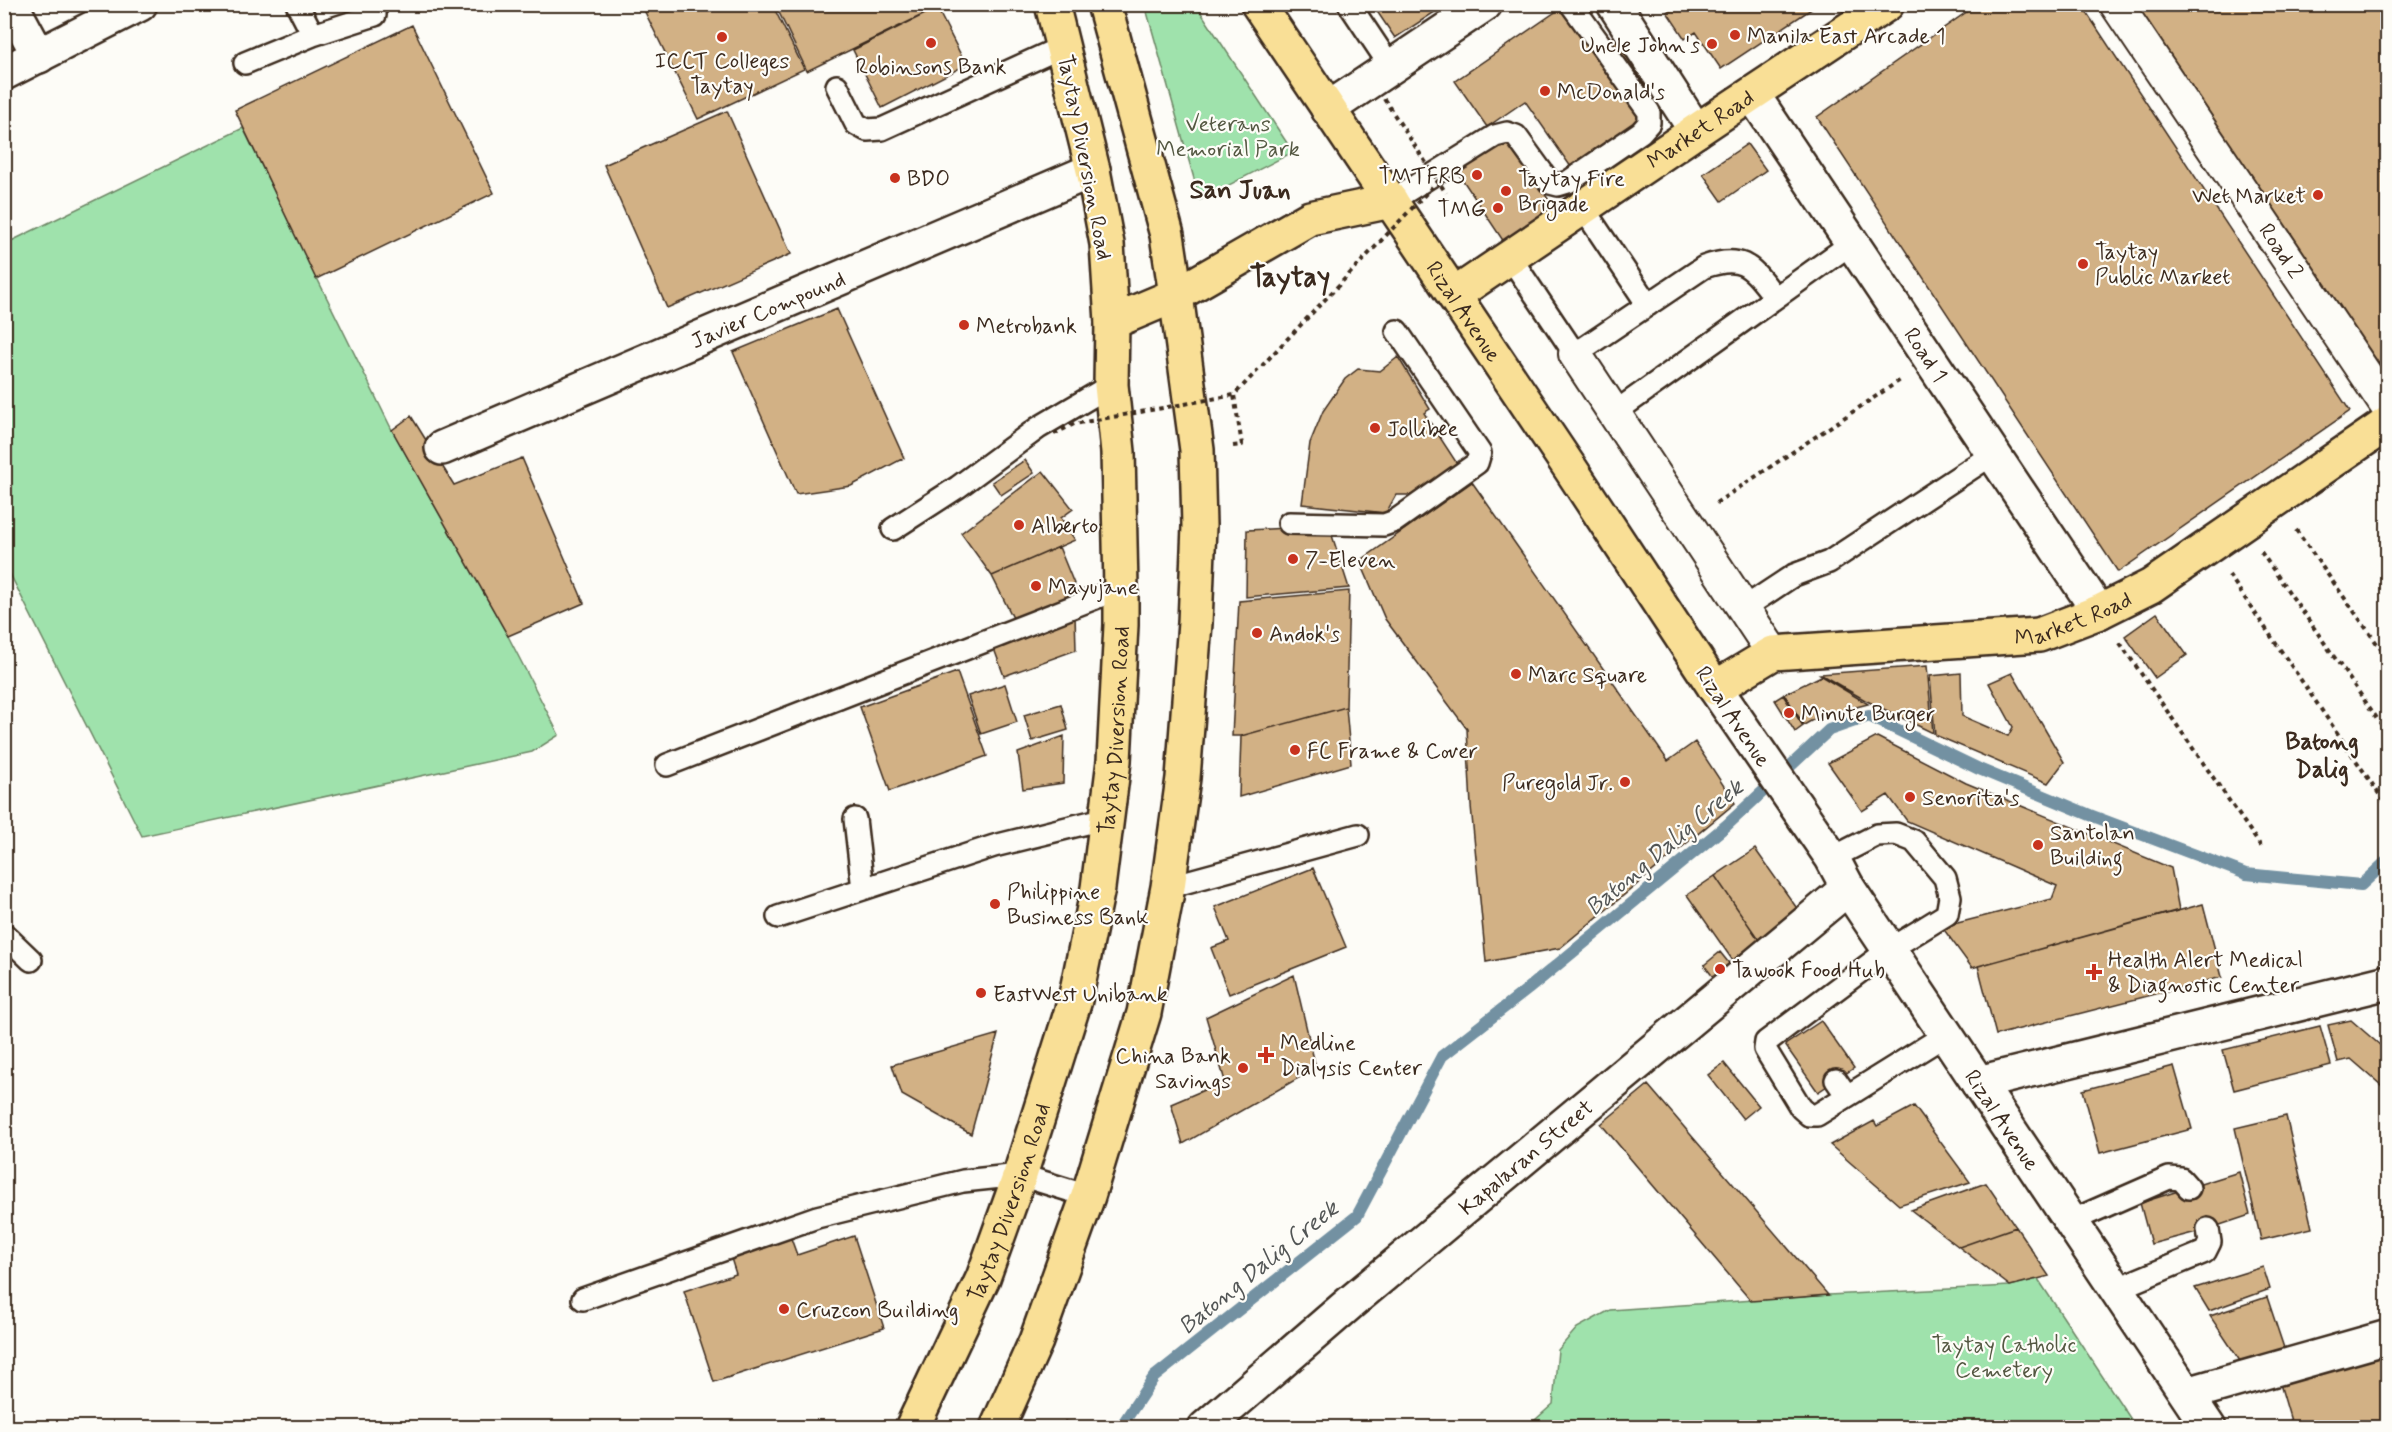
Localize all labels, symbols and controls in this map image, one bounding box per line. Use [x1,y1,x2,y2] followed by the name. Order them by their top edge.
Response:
[1747,23,1946,51] place label: Manila East Arcade 1
[1728,28,1742,42] marker: Manila East Arcade 1
[715,30,729,44] marker: ICCT Colleges Taytay
[1581,32,1700,60] place label: Uncle John's
[924,36,938,50] marker: Robinsons Bank
[1705,37,1719,51] marker: Uncle John's
[655,48,789,101] place label: ICCT Colleges Taytay
[1050,52,1118,262] street label: Taytay Diversion Road
[856,54,1006,82] place label: Robinsons Bank
[1557,79,1665,107] place label: McDonald's
[1538,84,1552,98] marker: McDonald's
[1642,84,1760,176] street label: Market Road
[1156,111,1300,164] park label: Veterans Memorial Park
[1379,163,1465,191] place label: TMTFRB
[907,166,950,194] place label: BDO
[1518,166,1625,222] place label: Taytay Fire Brigade
[1470,168,1484,182] marker: TMTFRB
[888,171,902,185] marker: BDO
[1189,174,1291,208] district label: San Juan
[2192,183,2306,211] place label: Wet Market
[1499,184,1513,198] marker: Taytay Fire Brigade
[2311,188,2325,202] marker: Wet Market
[1438,196,1486,224] place label: TMG
[1491,201,1505,215] marker: TMG
[2252,218,2309,285] street label: Road 2
[2095,239,2231,292] place label: Taytay Public Market
[1419,256,1507,368] street label: Rizal Avenue
[2076,257,2090,271] marker: Taytay Public Market
[1250,260,1330,297] district label: Taytay
[687,266,850,356] street label: Javier Compound
[976,313,1077,341] place label: Metrobank
[957,318,971,332] marker: Metrobank
[1897,323,1953,388] street label: Road 1
[1387,416,1459,444] place label: Jollibee
[1368,421,1382,435] marker: Jollibee
[1031,513,1098,541] place label: Alberto
[1012,518,1026,532] marker: Alberto
[1305,547,1395,575] place label: 7-Eleven
[1286,552,1300,566] marker: 7-Eleven
[1048,574,1138,602] place label: Mayujane
[1029,579,1043,593] marker: Mayujane
[2014,586,2137,653] street label: Market Road
[1269,621,1340,649] place label: Andok's
[1093,625,1137,836] street label: Taytay Diversion Road
[1250,626,1264,640] marker: Andok's
[1688,661,1776,773] street label: Rizal Avenue
[1528,662,1647,690] place label: Marc Square
[1509,667,1523,681] marker: Marc Square
[1801,701,1935,732] place label: Minute Burger
[1782,706,1796,720] marker: Minute Burger
[2285,727,2359,787] district label: Batong Dalig
[1307,738,1478,766] place label: FC Frame & Cover
[1288,743,1302,757] marker: FC Frame & Cover
[1502,770,1613,801] place label: Puregold Jr.
[1579,772,1752,923] water label: Batong Dalig Creek
[1618,775,1632,789] marker: Puregold Jr.
[1922,785,2020,813] place label: Senorita's
[1903,790,1917,804] marker: Senorita's
[2050,820,2135,876] place label: Santolan Building
[2031,838,2045,852] marker: Santolan Building
[1007,879,1149,932] place label: Philippine Business Bank
[988,897,1002,911] marker: Philippine Business Bank
[2108,947,2303,1003] place label: Health Alert Medical & Diagnostic Center
[1732,957,1885,985] place label: Tawook Food Hub
[1713,962,1727,976] marker: Tawook Food Hub
[2085,963,2103,981] marker: Health Alert Medical & Diagnostic Center
[993,981,1168,1009] place label: EastWest Unibank
[974,986,988,1000] marker: EastWest Unibank
[1280,1030,1423,1083] place label: Medline Dialysis Center
[1115,1043,1231,1097] place label: China Bank Savings
[1257,1046,1275,1064] marker: Medline Dialysis Center
[1236,1061,1250,1075] marker: China Bank Savings
[1957,1065,2045,1177] street label: Rizal Avenue
[1454,1094,1600,1222] street label: Kapalaran Street
[962,1100,1058,1307] street label: Taytay Diversion Road
[1173,1193,1347,1342] water label: Batong Dalig Creek
[796,1297,958,1326] place label: Cruzcon Building
[777,1302,791,1316] marker: Cruzcon Building
[1932,1332,2076,1385] park label: Taytay Catholic Cemetery

